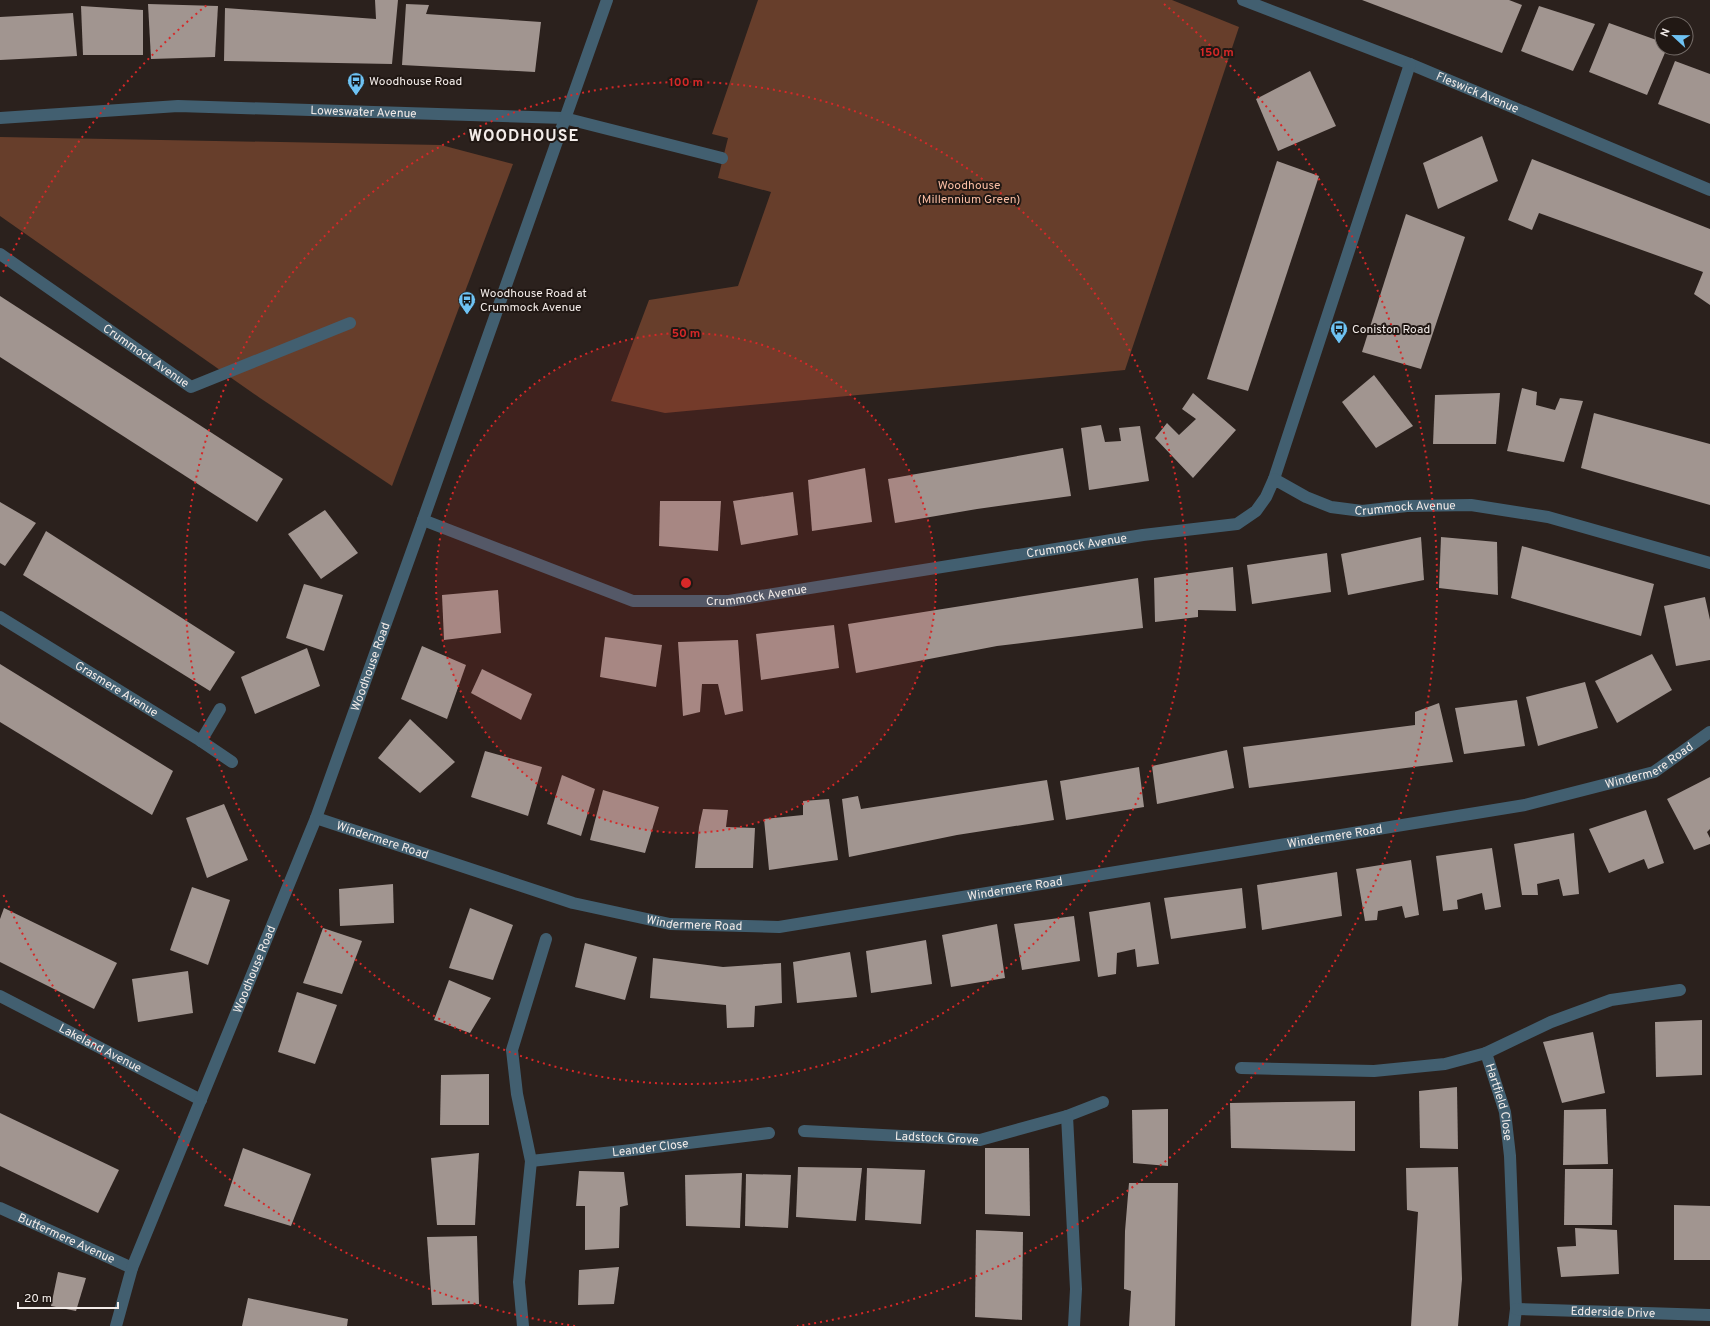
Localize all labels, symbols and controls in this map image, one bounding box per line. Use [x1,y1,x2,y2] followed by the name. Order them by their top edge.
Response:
[1654,16,1694,56] north arrow
[1658,26,1674,39] text: N
[1200,45,1234,61] text: 150 m
[1433,69,1521,118] street label: Fleswick Avenue
[346,71,366,96] bus stop icon: Woodhouse Road
[369,74,462,90] place label: Woodhouse Road
[669,75,703,91] text: 100 m
[310,103,417,122] street label: Loweswater Avenue
[468,127,580,147] district label: WOODHOUSE
[918,178,1020,208] park label: Woodhouse (Millennium Green)
[480,286,587,316] place label: Woodhouse Road at Crummock Avenue
[457,290,477,315] bus stop icon: Woodhouse Road at Crummock Avenue
[1329,319,1349,344] bus stop icon: Coniston Road
[99,321,192,392] street label: Crummock Avenue
[1352,322,1430,338] place label: Coniston Road
[672,326,700,342] text: 50 m
[1353,498,1456,520] street label: Crummock Avenue
[1025,531,1128,562] street label: Crummock Avenue
[679,576,693,590] centre of rings
[706,582,808,610] street label: Crummock Avenue
[348,620,395,714] street label: Woodhouse Road
[71,658,161,722] street label: Grasmere Avenue
[1604,739,1697,793] street label: Windermere Road
[334,818,430,864] street label: Windermere Road
[1286,821,1384,853] street label: Windermere Road
[966,874,1064,905] street label: Windermere Road
[644,912,742,935] street label: Windermere Road
[230,923,280,1016] street label: Woodhouse Road
[56,1021,144,1077] street label: Lakeland Avenue
[1481,1062,1515,1142] street label: Hartfield Close
[894,1129,979,1149] street label: Ladstock Grove
[611,1136,690,1161] street label: Leander Close
[15,1210,117,1268] street label: Buttermere Avenue
[18,1284,118,1310] scale bar
[24,1291,52,1307] text: 20 m
[1570,1304,1655,1322] street label: Edderside Drive

